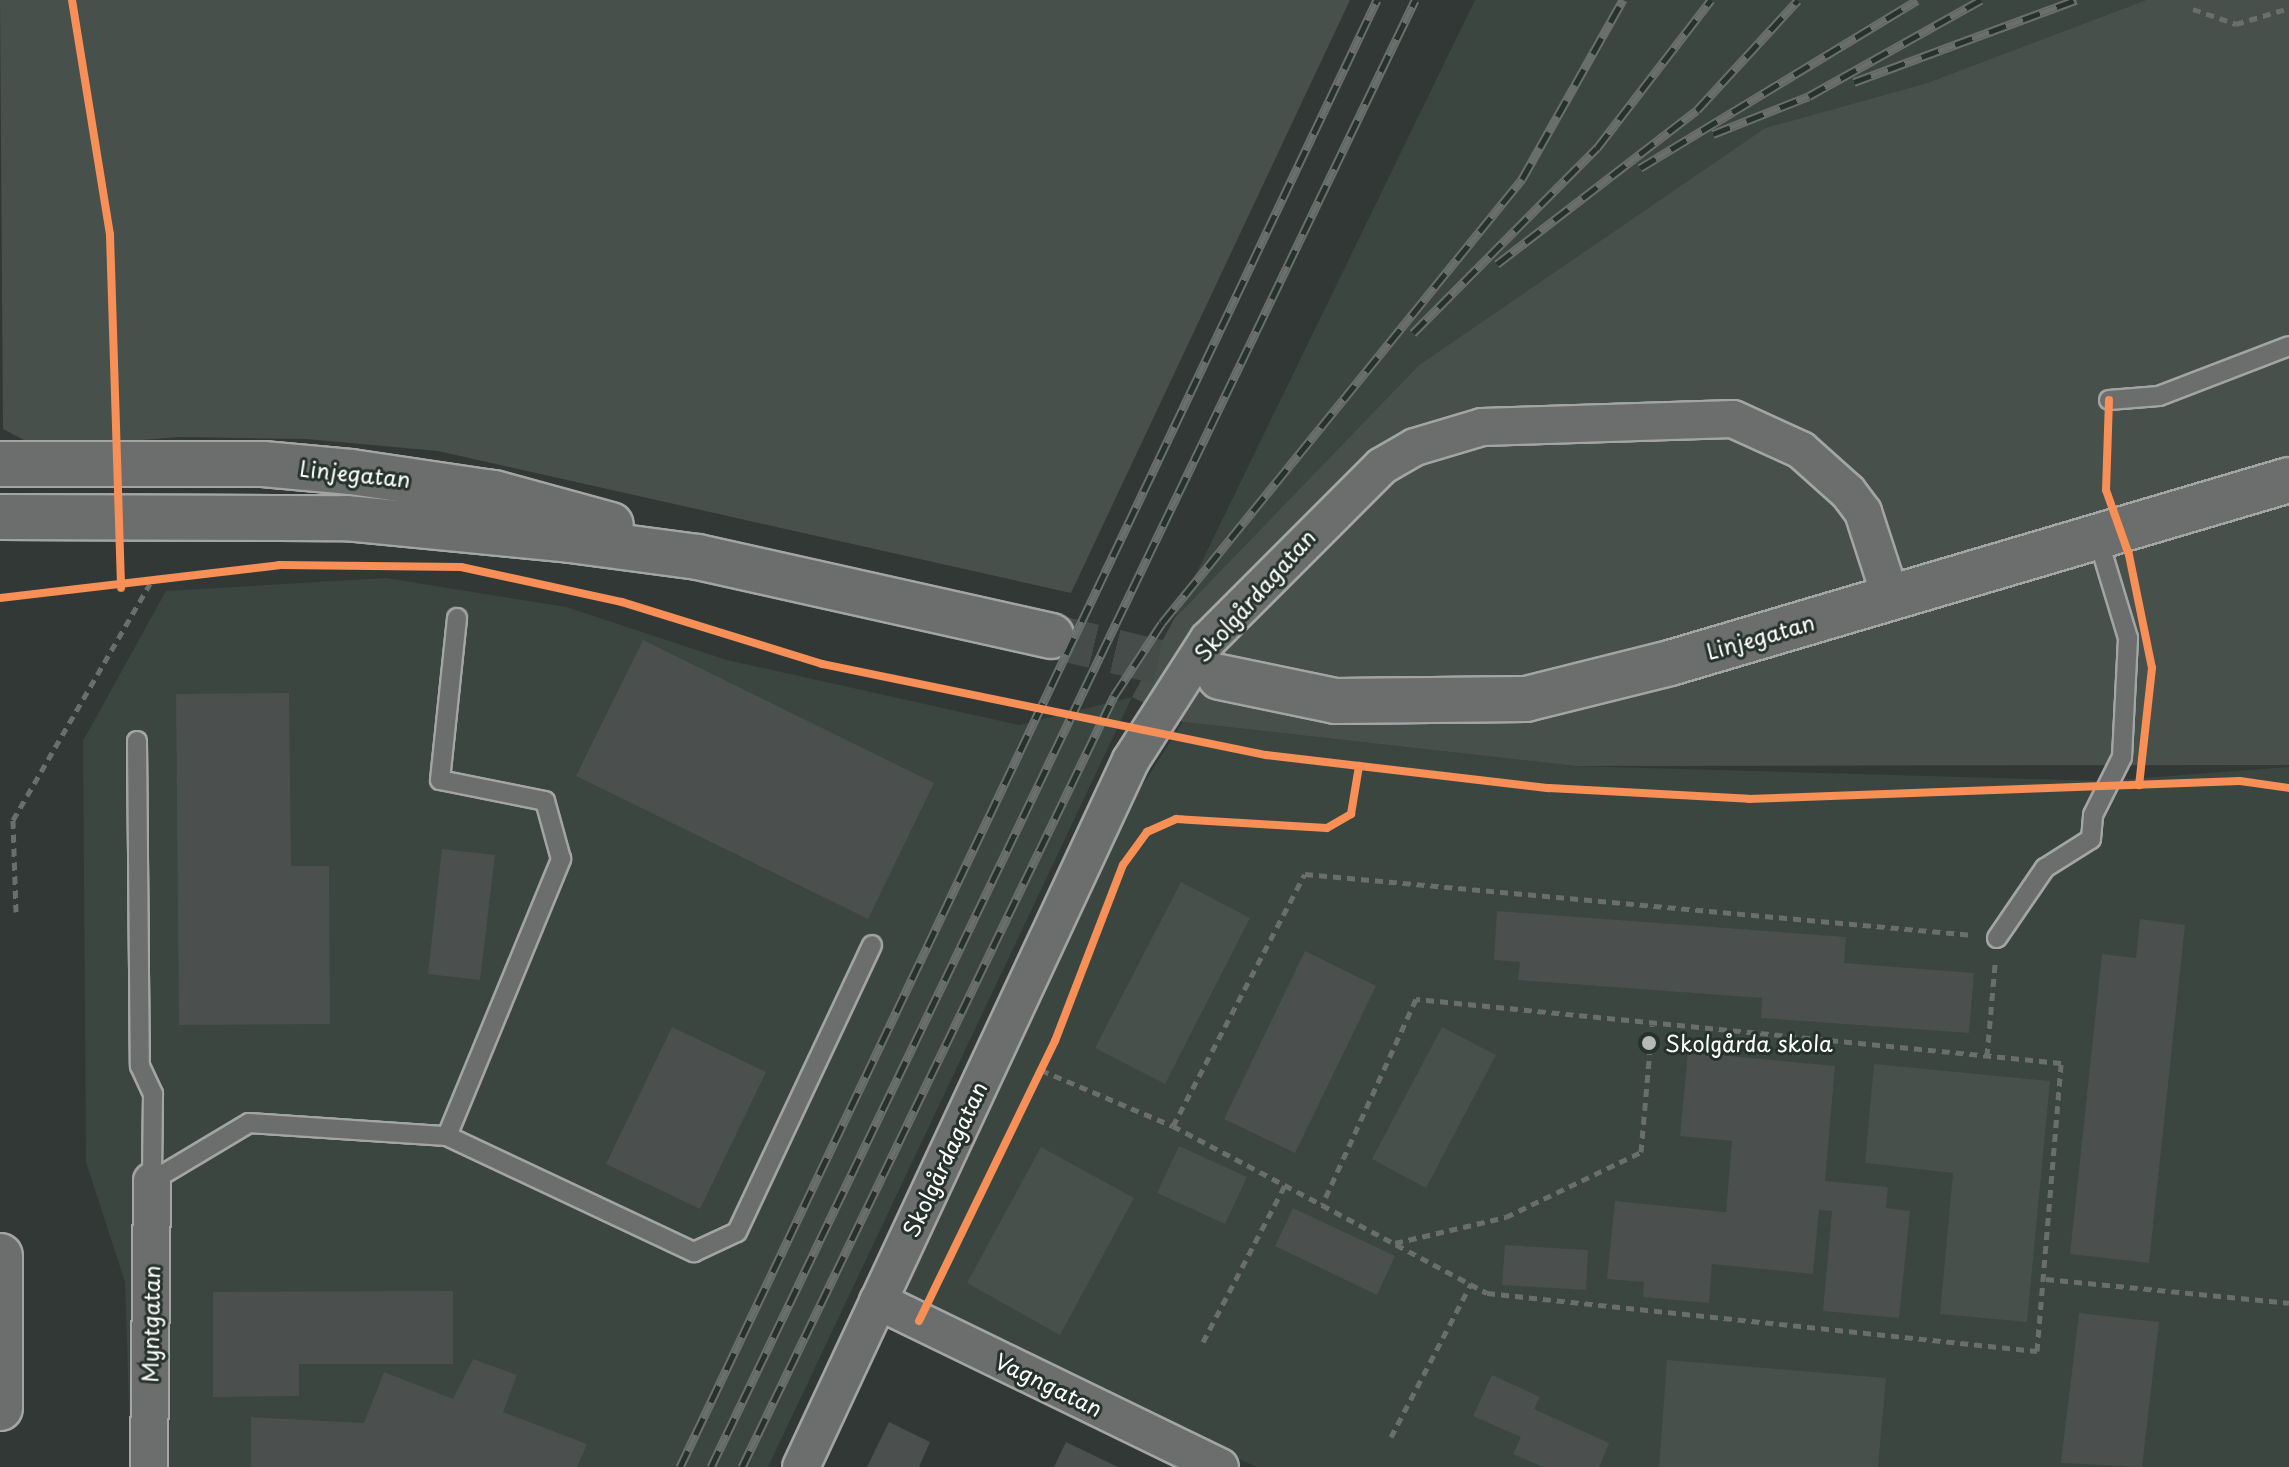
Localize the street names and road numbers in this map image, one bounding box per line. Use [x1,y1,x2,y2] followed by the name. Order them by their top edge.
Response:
[298,454,412,492] street label: Linjegatan
[1188,524,1320,666] street label: Skolgårdagatan
[1703,608,1817,664] street label: Linjegatan
[896,1077,992,1241] street label: Skolgårdagatan
[136,1265,164,1383] street label: Myntgatan
[991,1347,1107,1421] street label: Vagngatan

